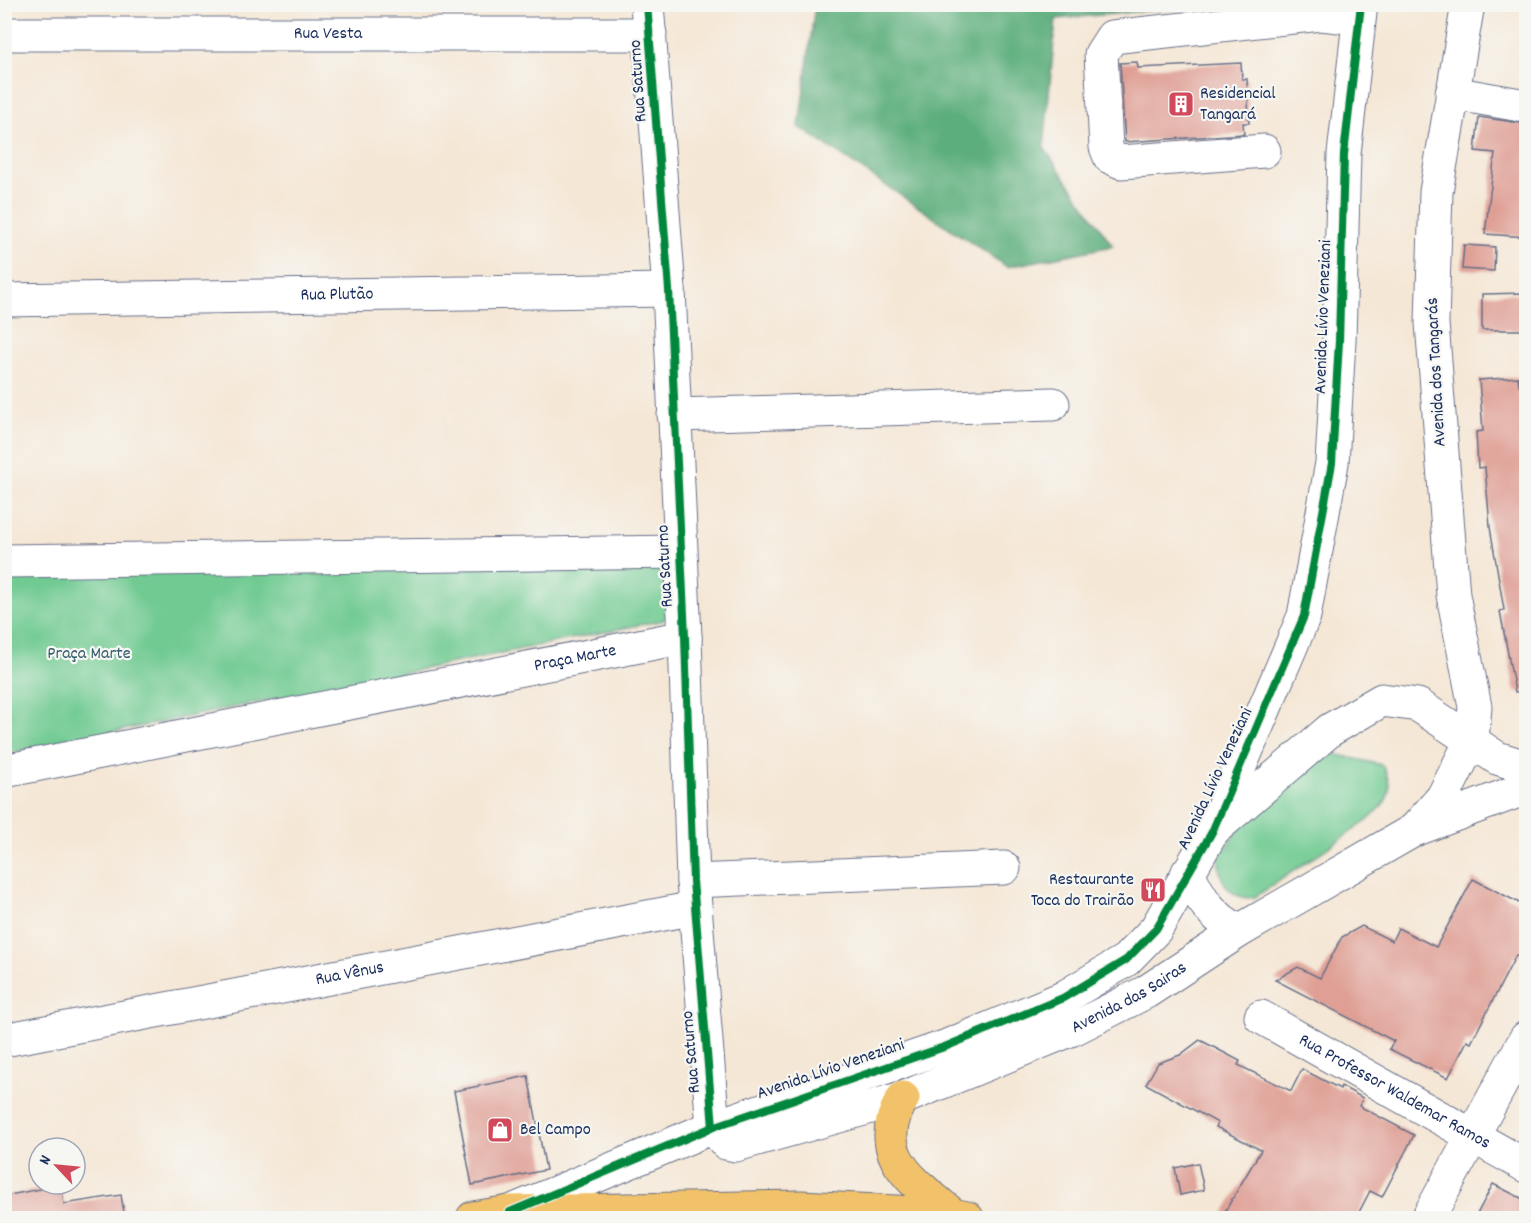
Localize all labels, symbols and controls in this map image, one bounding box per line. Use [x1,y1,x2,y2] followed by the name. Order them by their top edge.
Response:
[294,22,363,47] street label: Rua Vesta
[624,39,654,123] street label: Rua Saturno
[1200,82,1276,128] place label: Residencial Tangará
[1166,89,1196,119] building icon: Residencial Tangará
[1309,239,1339,395] street label: Avenida Lívio Veneziani
[300,282,374,308] street label: Rua Plutão
[1421,297,1453,447] street label: Avenida dos Tangarás
[651,524,681,608] street label: Rua Saturno
[532,638,618,679] street label: Praça Marte
[47,642,131,667] park label: Praça Marte
[1172,704,1260,854] street label: Avenida Lívio Veneziani
[1031,868,1134,914] place label: Restaurante Toca do Trairão
[1138,875,1168,905] restaurant icon: Restaurante Toca do Trairão
[313,955,386,993] street label: Rua Vênus
[1067,956,1192,1040] street label: Avenida das Sairas
[676,1010,708,1094] street label: Rua Saturno
[1294,1028,1495,1156] street label: Rua Professor Waldemar Ramos
[754,1033,908,1107] street label: Avenida Lívio Veneziani
[485,1115,515,1145] shop icon: Bel Campo
[520,1118,591,1143] place label: Bel Campo
[27,1136,87,1196] north arrow
[34,1152,58,1169] text: N

